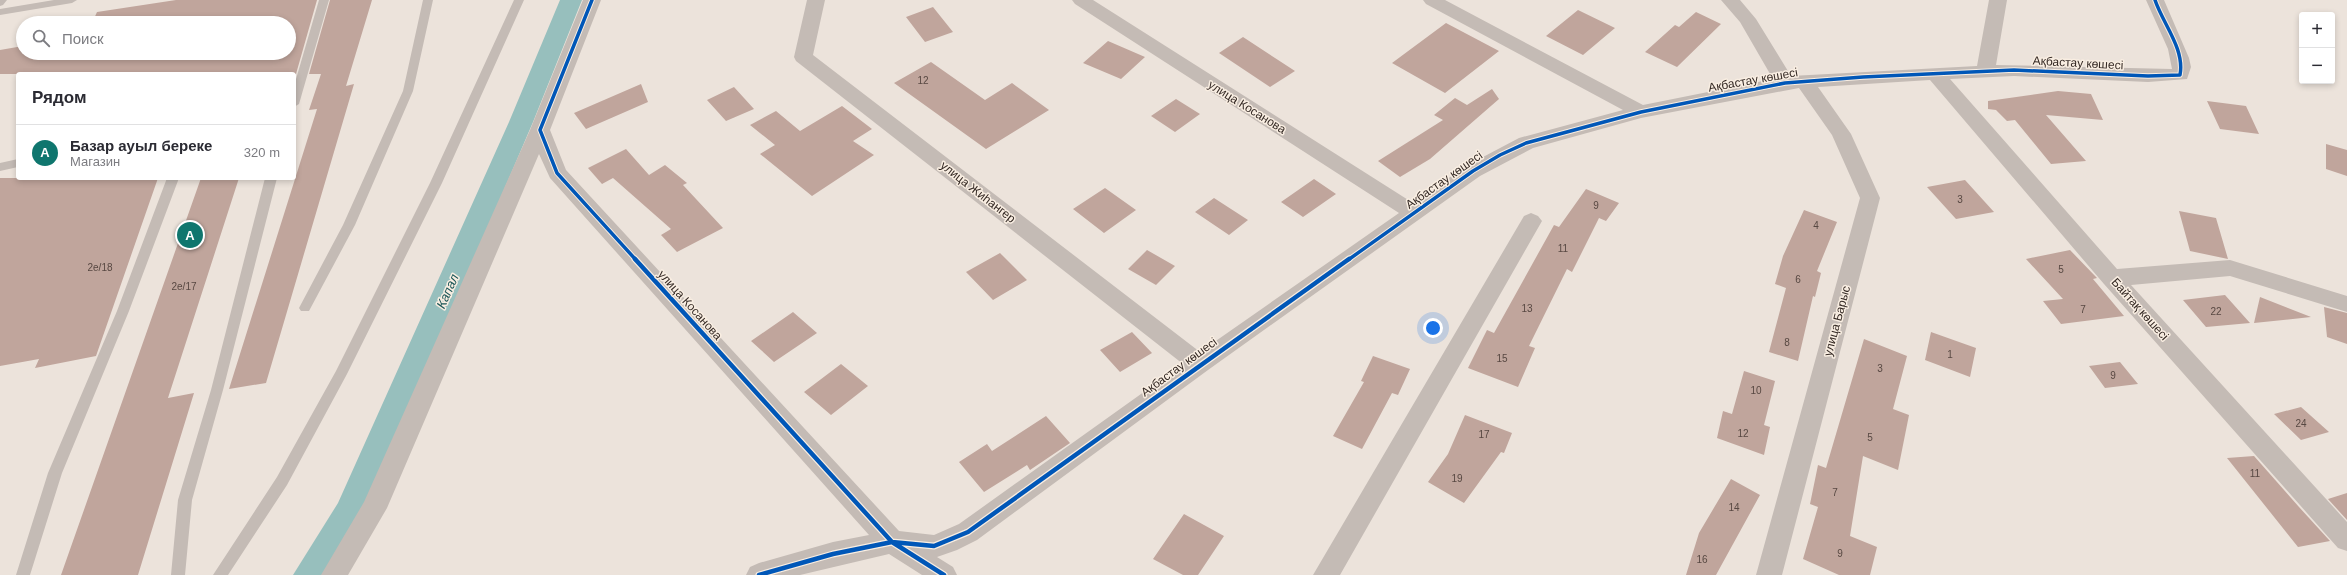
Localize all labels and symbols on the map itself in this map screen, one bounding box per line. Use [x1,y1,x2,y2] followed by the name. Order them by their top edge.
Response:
[2032,54,2124,72] street label: Ақбастау көшесі
[1707,65,1799,95] street label: Ақбастау көшесі
[917,75,929,86] house number: 12
[1206,78,1289,137] street label: улица Косанова
[1403,148,1485,212] street label: Ақбастау көшесі
[938,158,1019,226] street label: улица Жиhангер
[1957,194,1963,205] house number: 3
[1593,200,1599,211] house number: 9
[177,220,203,250] pin: A
[1813,220,1819,231] house number: 4
[1558,243,1569,254] house number: 11
[87,262,113,273] house number: 2е/18
[2058,264,2064,275] house number: 5
[655,267,725,343] street label: улица Косанова
[433,271,462,311] water label: Капал
[1795,274,1801,285] house number: 6
[2108,275,2172,343] street label: Байтақ көшесі
[171,281,197,292] house number: 2е/17
[1821,284,1853,358] street label: улица Барыс
[1521,303,1533,314] house number: 13
[2080,304,2086,315] house number: 7
[2210,306,2222,317] house number: 22
[1423,318,1443,338] your location
[1138,335,1220,399] street label: Ақбастау көшесі
[1784,337,1790,348] house number: 8
[1947,349,1953,360] house number: 1
[1496,353,1508,364] house number: 15
[1877,363,1883,374] house number: 3
[2110,370,2116,381] house number: 9
[1750,385,1762,396] house number: 10
[2295,418,2307,429] house number: 24
[1737,428,1749,439] house number: 12
[1478,429,1490,440] house number: 17
[1867,432,1873,443] house number: 5
[2250,468,2261,479] house number: 11
[1451,473,1463,484] house number: 19
[1832,487,1838,498] house number: 7
[1728,502,1740,513] house number: 14
[1837,548,1843,559] house number: 9
[1696,554,1708,565] house number: 16

